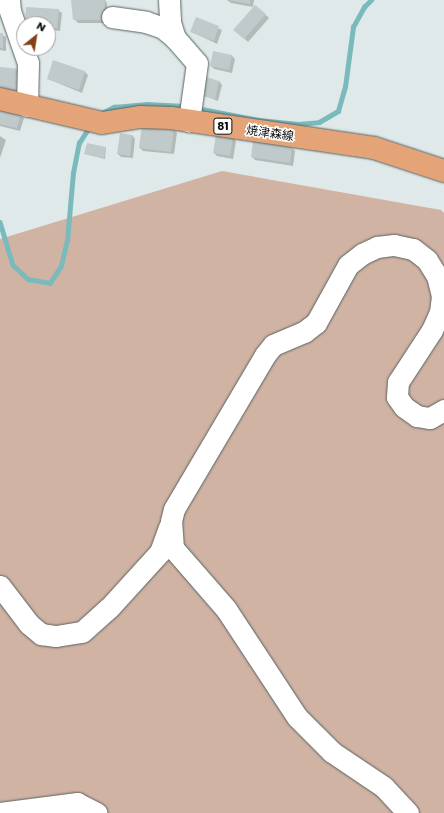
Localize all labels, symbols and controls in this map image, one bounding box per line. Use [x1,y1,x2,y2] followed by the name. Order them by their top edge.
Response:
[16,16,56,56] north arrow
[34,17,49,35] text: N
[213,117,233,135] road number: 81
[245,123,295,143] street label: 焼津森線

